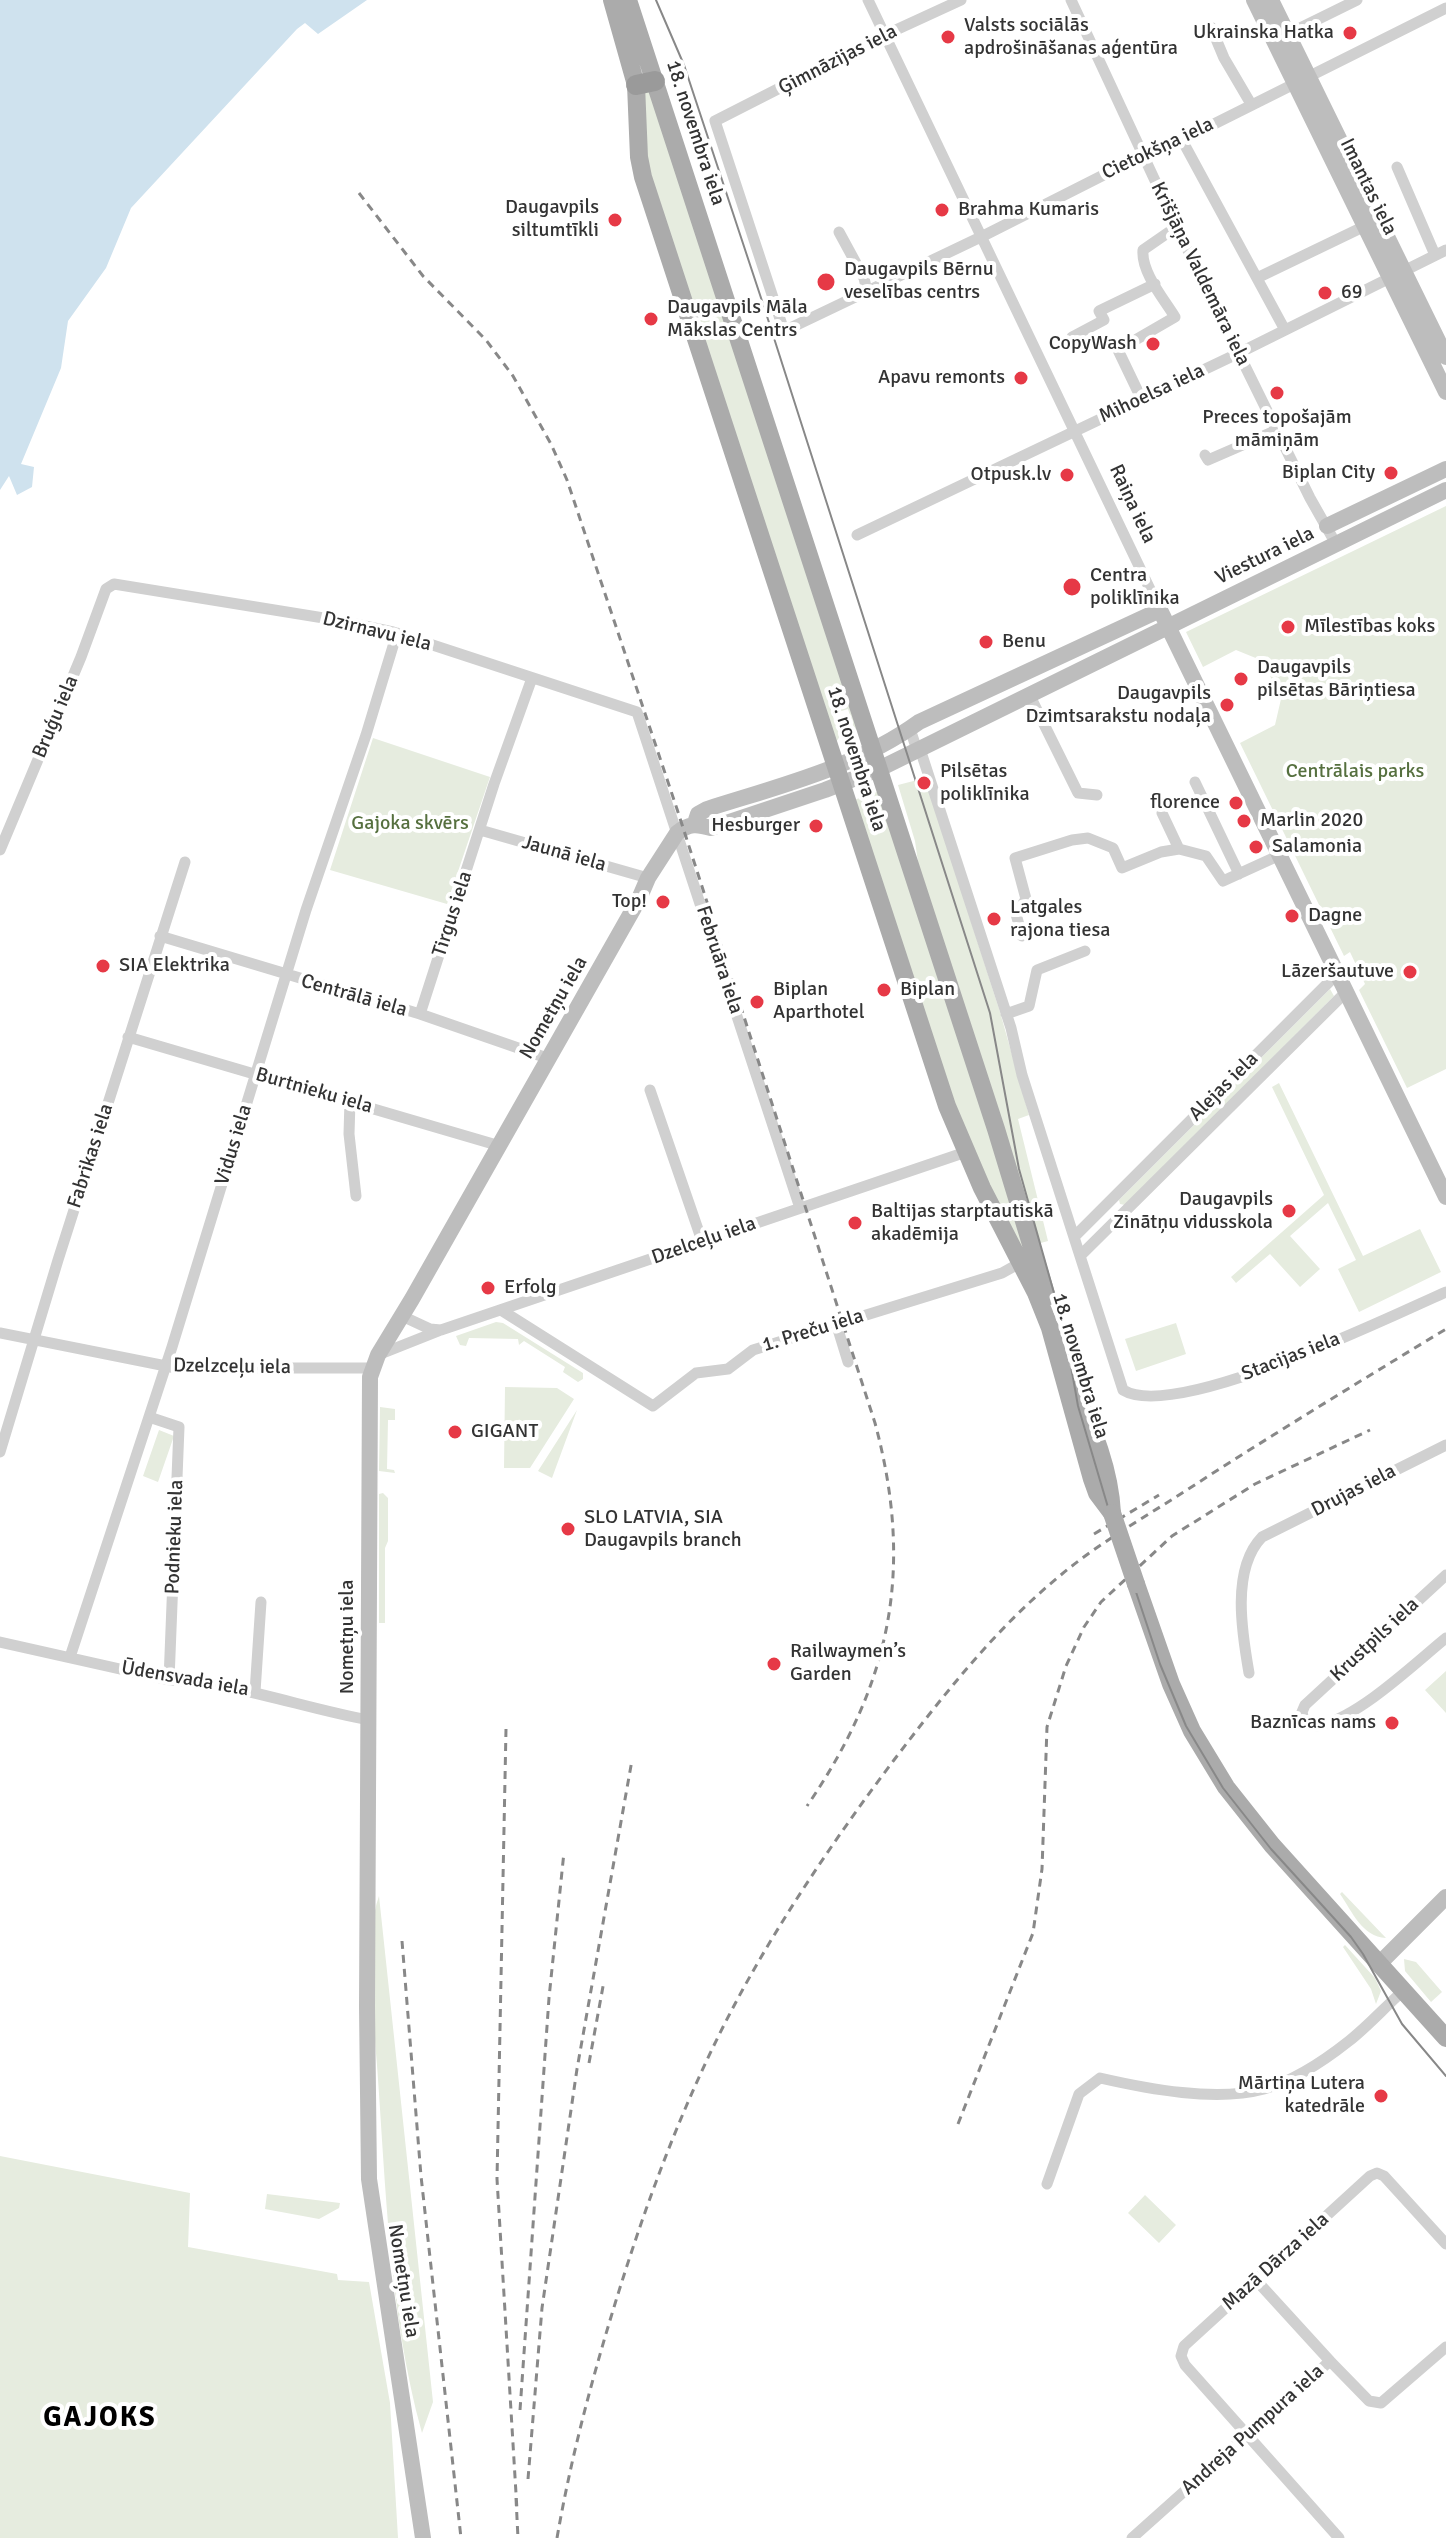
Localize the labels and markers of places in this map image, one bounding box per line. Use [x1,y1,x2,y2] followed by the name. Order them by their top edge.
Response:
[964,14,1178,61] place label: Valsts sociālās apdrošināšanas aģentūra
[1193,21,1334,45] place label: Ukrainska Hatka
[1341,24,1359,42] marker: Ukrainska Hatka
[939,28,957,46] marker: Valsts sociālās apdrošināšanas aģentūra
[505,196,599,243] place label: Daugavpils siltumtīkli
[958,198,1099,222] place label: Brahma Kumaris
[933,201,951,219] marker: Brahma Kumaris
[606,211,624,229] marker: Daugavpils siltumtīkli
[844,258,994,305] place label: Daugavpils Bērnu veselības centrs
[815,271,837,293] marker: Daugavpils Bērnu veselības centrs
[1341,281,1363,305] place label: 69
[1316,284,1334,302] marker: 69
[667,296,808,343] place label: Daugavpils Māla Mākslas Centrs
[642,310,660,328] marker: Daugavpils Māla Mākslas Centrs
[1049,332,1137,356] place label: CopyWash
[1144,335,1162,353] marker: CopyWash
[878,366,1005,390] place label: Apavu remonts
[1012,369,1030,387] marker: Apavu remonts
[1268,384,1286,402] marker: Preces topošajām māmiņām
[1202,406,1352,453] place label: Preces topošajām māmiņām
[1282,461,1375,485] place label: Biplan City
[970,463,1051,487] place label: Otpusk.lv
[1382,464,1400,482] marker: Biplan City
[1058,466,1076,484] marker: Otpusk.lv
[1090,564,1180,611] place label: Centra poliklīnika
[1061,576,1083,598] marker: Centra poliklīnika
[1304,615,1435,639] place label: Mīlestības koks
[1279,618,1297,636] marker: Mīlestības koks
[1002,630,1046,654] place label: Benu
[977,633,995,651] marker: Benu
[1257,656,1416,703] place label: Daugavpils pilsētas Bāriņtiesa
[1232,670,1250,688] marker: Daugavpils pilsētas Bāriņtiesa
[1026,682,1211,729] place label: Daugavpils Dzimtsarakstu nodaļa
[1218,696,1236,714] marker: Daugavpils Dzimtsarakstu nodaļa
[940,760,1030,807] place label: Pilsētas poliklīnika
[915,774,933,792] marker: Pilsētas poliklīnika
[1150,791,1220,815] place label: florence
[1227,794,1245,812] marker: florence
[1260,809,1363,833] place label: Marlin 2020
[1235,812,1253,830] marker: Marlin 2020
[711,814,800,838] place label: Hesburger
[807,817,825,835] marker: Hesburger
[1272,835,1362,859] place label: Salamonia
[1247,838,1265,856] marker: Salamonia
[612,890,647,914] place label: Top!
[654,893,672,911] marker: Top!
[1010,896,1110,943] place label: Latgales rajona tiesa
[1308,904,1362,928] place label: Dagne
[1283,907,1301,925] marker: Dagne
[985,910,1003,928] marker: Latgales rajona tiesa
[119,954,230,978] place label: SIA Elektrika
[94,957,112,975] marker: SIA Elektrika
[1281,960,1394,984] place label: Lāzeršautuve
[1401,963,1419,981] marker: Lāzeršautuve
[773,978,865,1025] place label: Biplan Aparthotel
[900,978,955,1002] place label: Biplan
[875,981,893,999] marker: Biplan
[748,993,766,1011] marker: Biplan Aparthotel
[1113,1188,1273,1235] place label: Daugavpils Zinātņu vidusskola
[871,1200,1054,1247] place label: Baltijas starptautiskā akadēmija
[1280,1202,1298,1220] marker: Daugavpils Zinātņu vidusskola
[846,1214,864,1232] marker: Baltijas starptautiskā akadēmija
[504,1276,556,1300] place label: Erfolg
[479,1279,497,1297] marker: Erfolg
[471,1420,538,1444] place label: GIGANT
[446,1423,464,1441] marker: GIGANT
[584,1506,742,1553] place label: SLO LATVIA, SIA Daugavpils branch
[559,1520,577,1538] marker: SLO LATVIA, SIA Daugavpils branch
[790,1640,906,1687] place label: Railwaymen’s Garden
[765,1655,783,1673] marker: Railwaymen’s Garden
[1250,1711,1376,1735] place label: Baznīcas nams
[1383,1714,1401,1732] marker: Baznīcas nams
[1238,2072,1365,2119] place label: Mārtiņa Lutera katedrāle
[1372,2087,1390,2105] marker: Mārtiņa Lutera katedrāle

